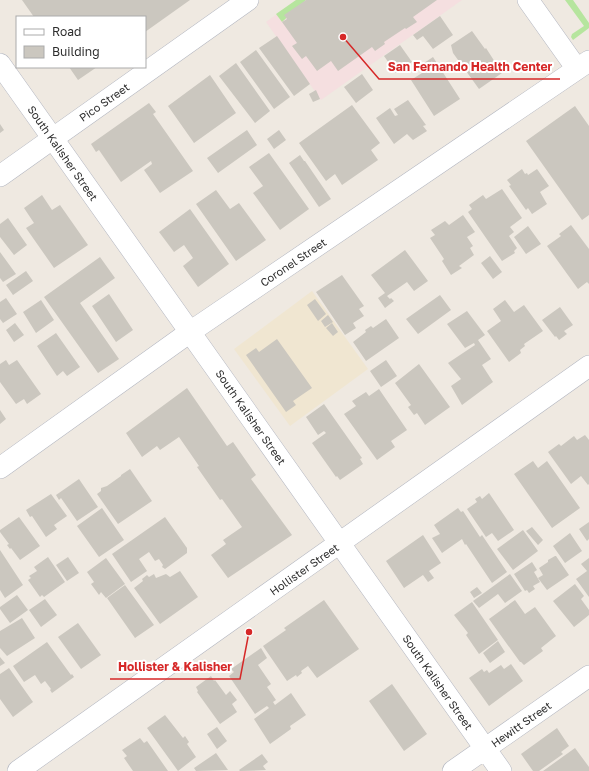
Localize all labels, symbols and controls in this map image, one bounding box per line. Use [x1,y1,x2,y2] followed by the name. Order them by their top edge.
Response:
[16,16,146,68] legend
[52,24,81,39] text: Road
[52,44,100,59] text: Building
[379,55,560,79] callout: San Fernando Health Center
[388,59,553,74] text: San Fernando Health Center
[76,80,132,124] street label: Pico Street
[25,103,101,203] street label: South Kalisher Street
[258,235,328,289] street label: Coronel Street
[213,367,289,467] street label: South Kalisher Street
[267,540,341,598] street label: Hollister Street
[400,632,476,732] street label: South Kalisher Street
[110,655,240,679] callout: Hollister & Kalisher
[118,659,232,674] text: Hollister & Kalisher
[488,698,554,750] street label: Hewitt Street

